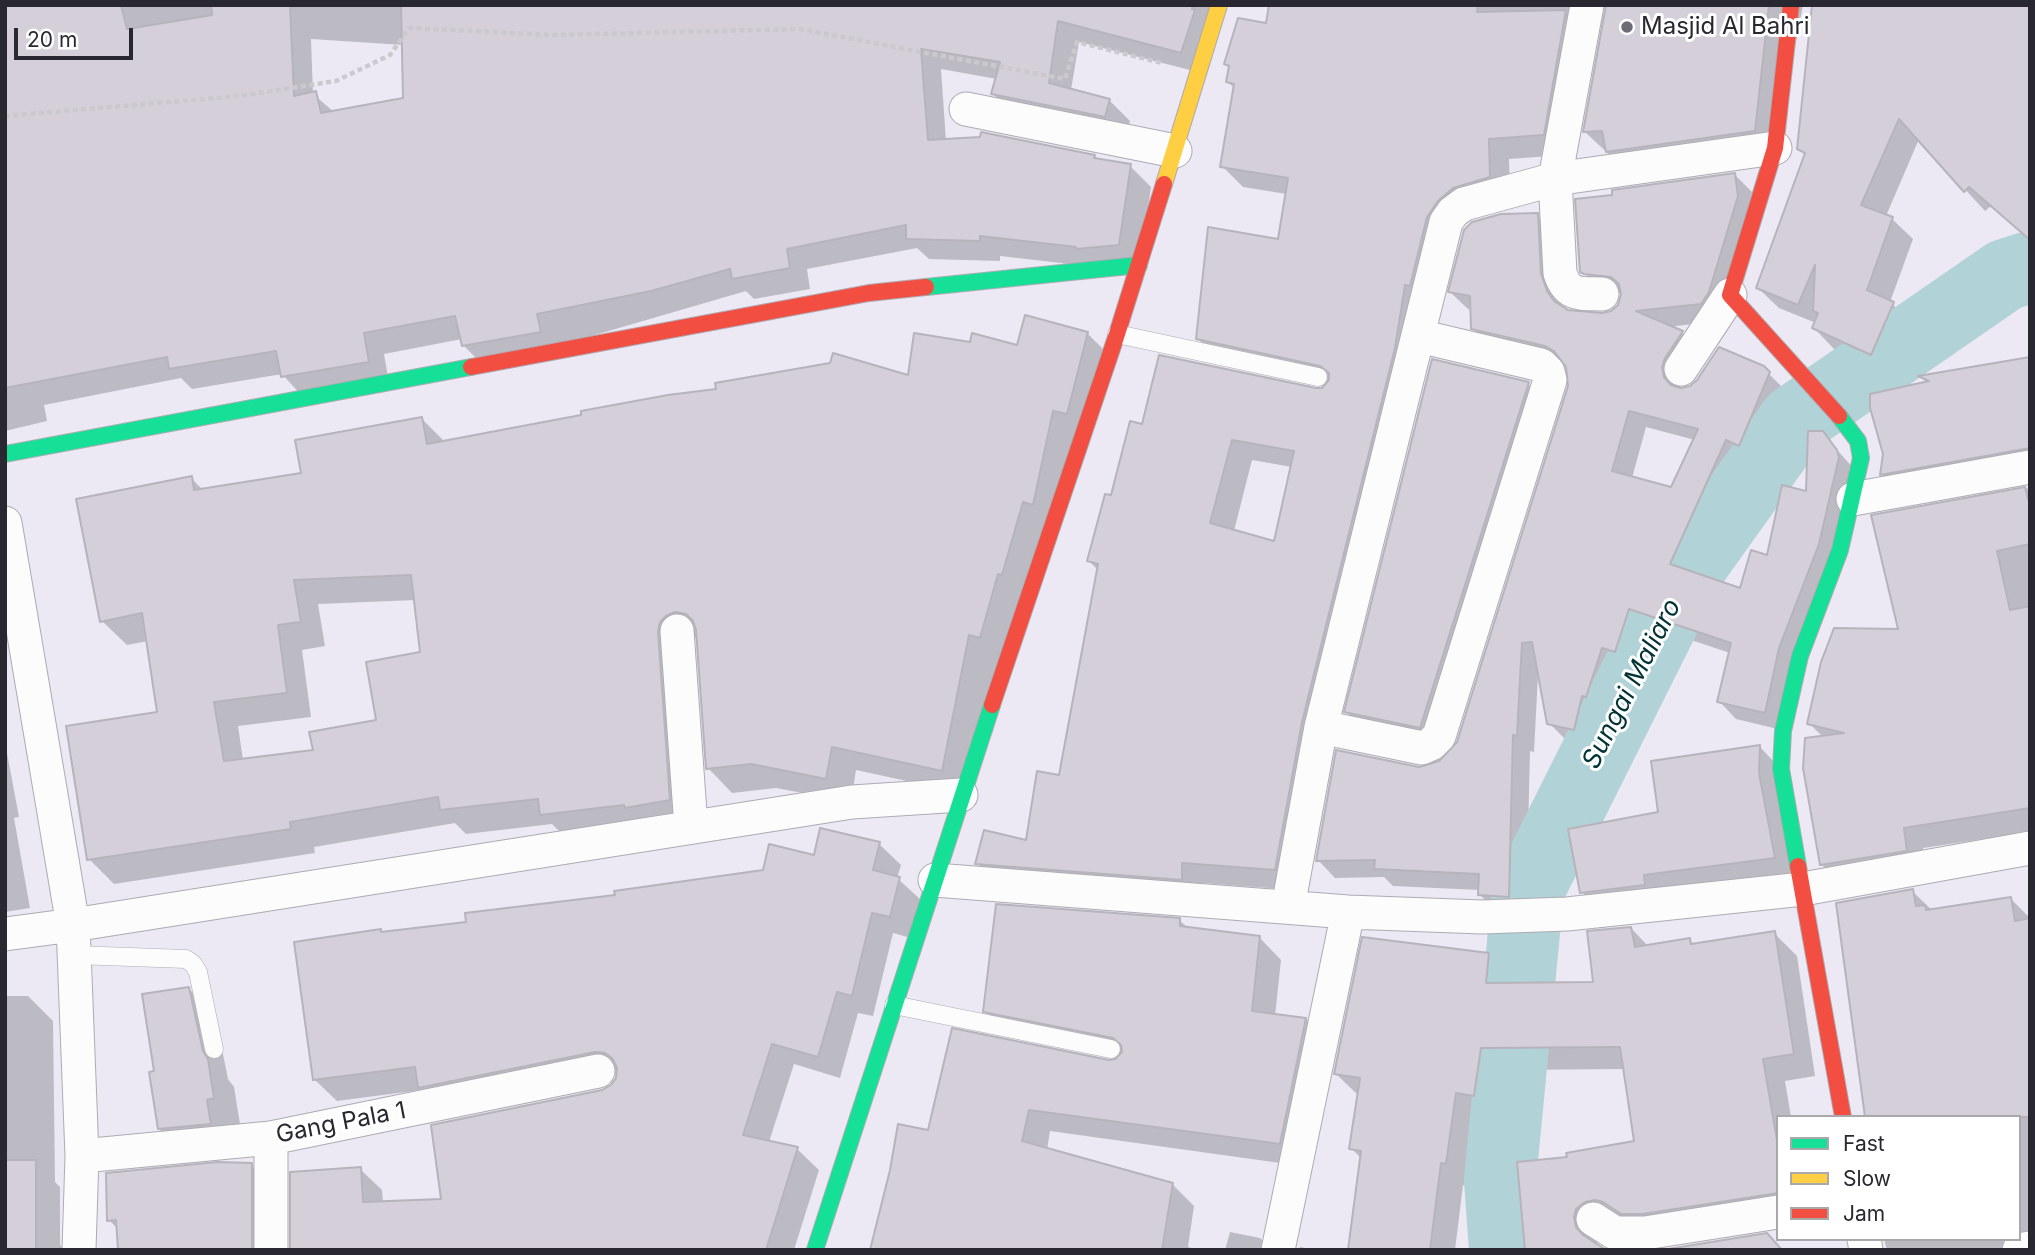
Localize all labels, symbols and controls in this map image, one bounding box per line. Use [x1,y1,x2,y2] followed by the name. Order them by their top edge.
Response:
[1641,13,1810,41] place label: Masjid Al Bahri
[18,14,136,58] scale bar
[1619,19,1635,35] marker: Masjid Al Bahri
[27,27,77,52] text: 20 m
[1576,594,1688,774] water label: Sungai Maliaro
[274,1096,408,1150] street label: Gang Pala 1
[1776,1115,2021,1241] legend
[1843,1131,1885,1156] text: Fast
[1843,1166,1891,1191] text: Slow
[1843,1201,1885,1226] text: Jam

